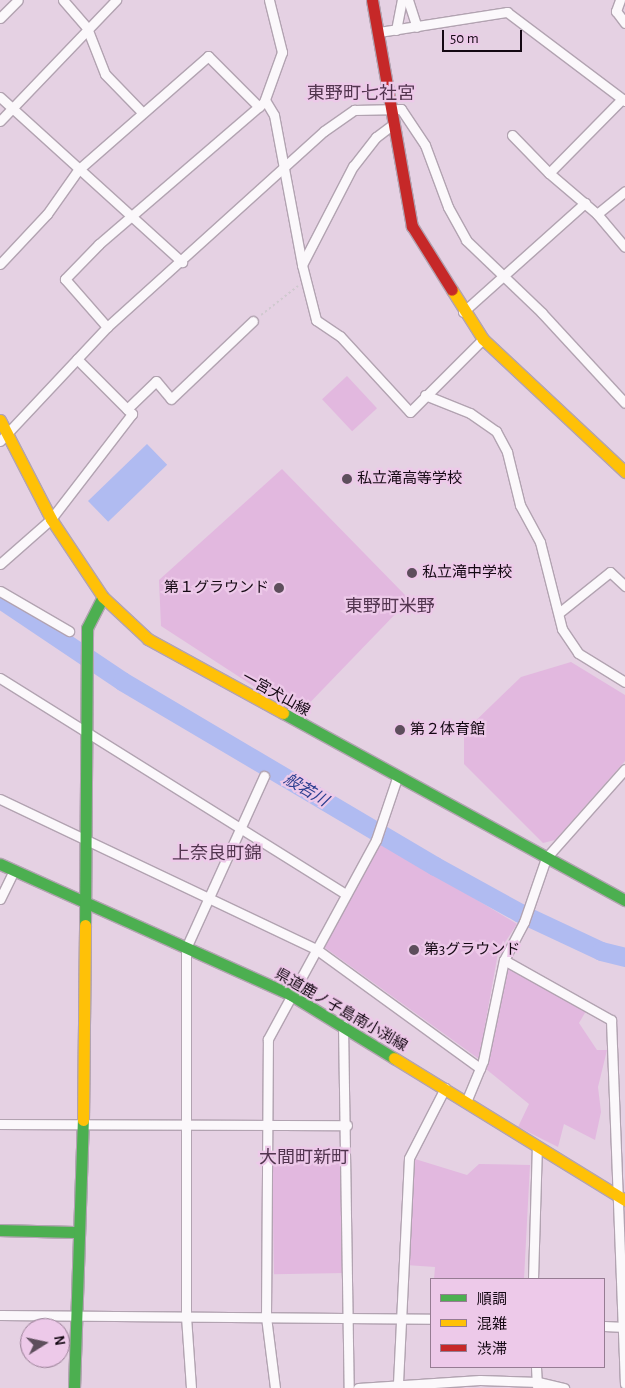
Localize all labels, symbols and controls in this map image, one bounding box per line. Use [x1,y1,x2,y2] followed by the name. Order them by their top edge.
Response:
[445,20,525,52] scale bar
[450,31,479,46] text: 50 m
[307,83,415,105] district label: 東野町七社宮
[357,470,462,488] place label: 私立滝高等学校
[341,473,353,485] marker: 私立滝高等学校
[422,564,512,582] place label: 私立滝中学校
[406,567,418,579] marker: 私立滝中学校
[164,579,269,597] place label: 第１グラウンド
[273,582,285,594] marker: 第１グラウンド
[345,596,435,618] district label: 東野町米野
[239,668,313,720] street label: 一宮犬山線
[410,721,485,739] place label: 第２体育館
[394,724,406,736] marker: 第２体育館
[280,769,332,811] water label: 般若川
[172,843,262,865] district label: 上奈良町錦
[424,941,520,959] place label: 第3グラウンド
[408,944,420,956] marker: 第3グラウンド
[272,965,410,1055] street label: 県道鹿ノ子島南小渕線
[259,1147,349,1169] district label: 大間町新町
[430,1278,605,1368] legend
[477,1292,507,1307] text: 順調
[477,1317,507,1332] text: 混雑
[20,1318,70,1368] north arrow
[51,1335,67,1347] text: N
[477,1342,507,1357] text: 渋滞

